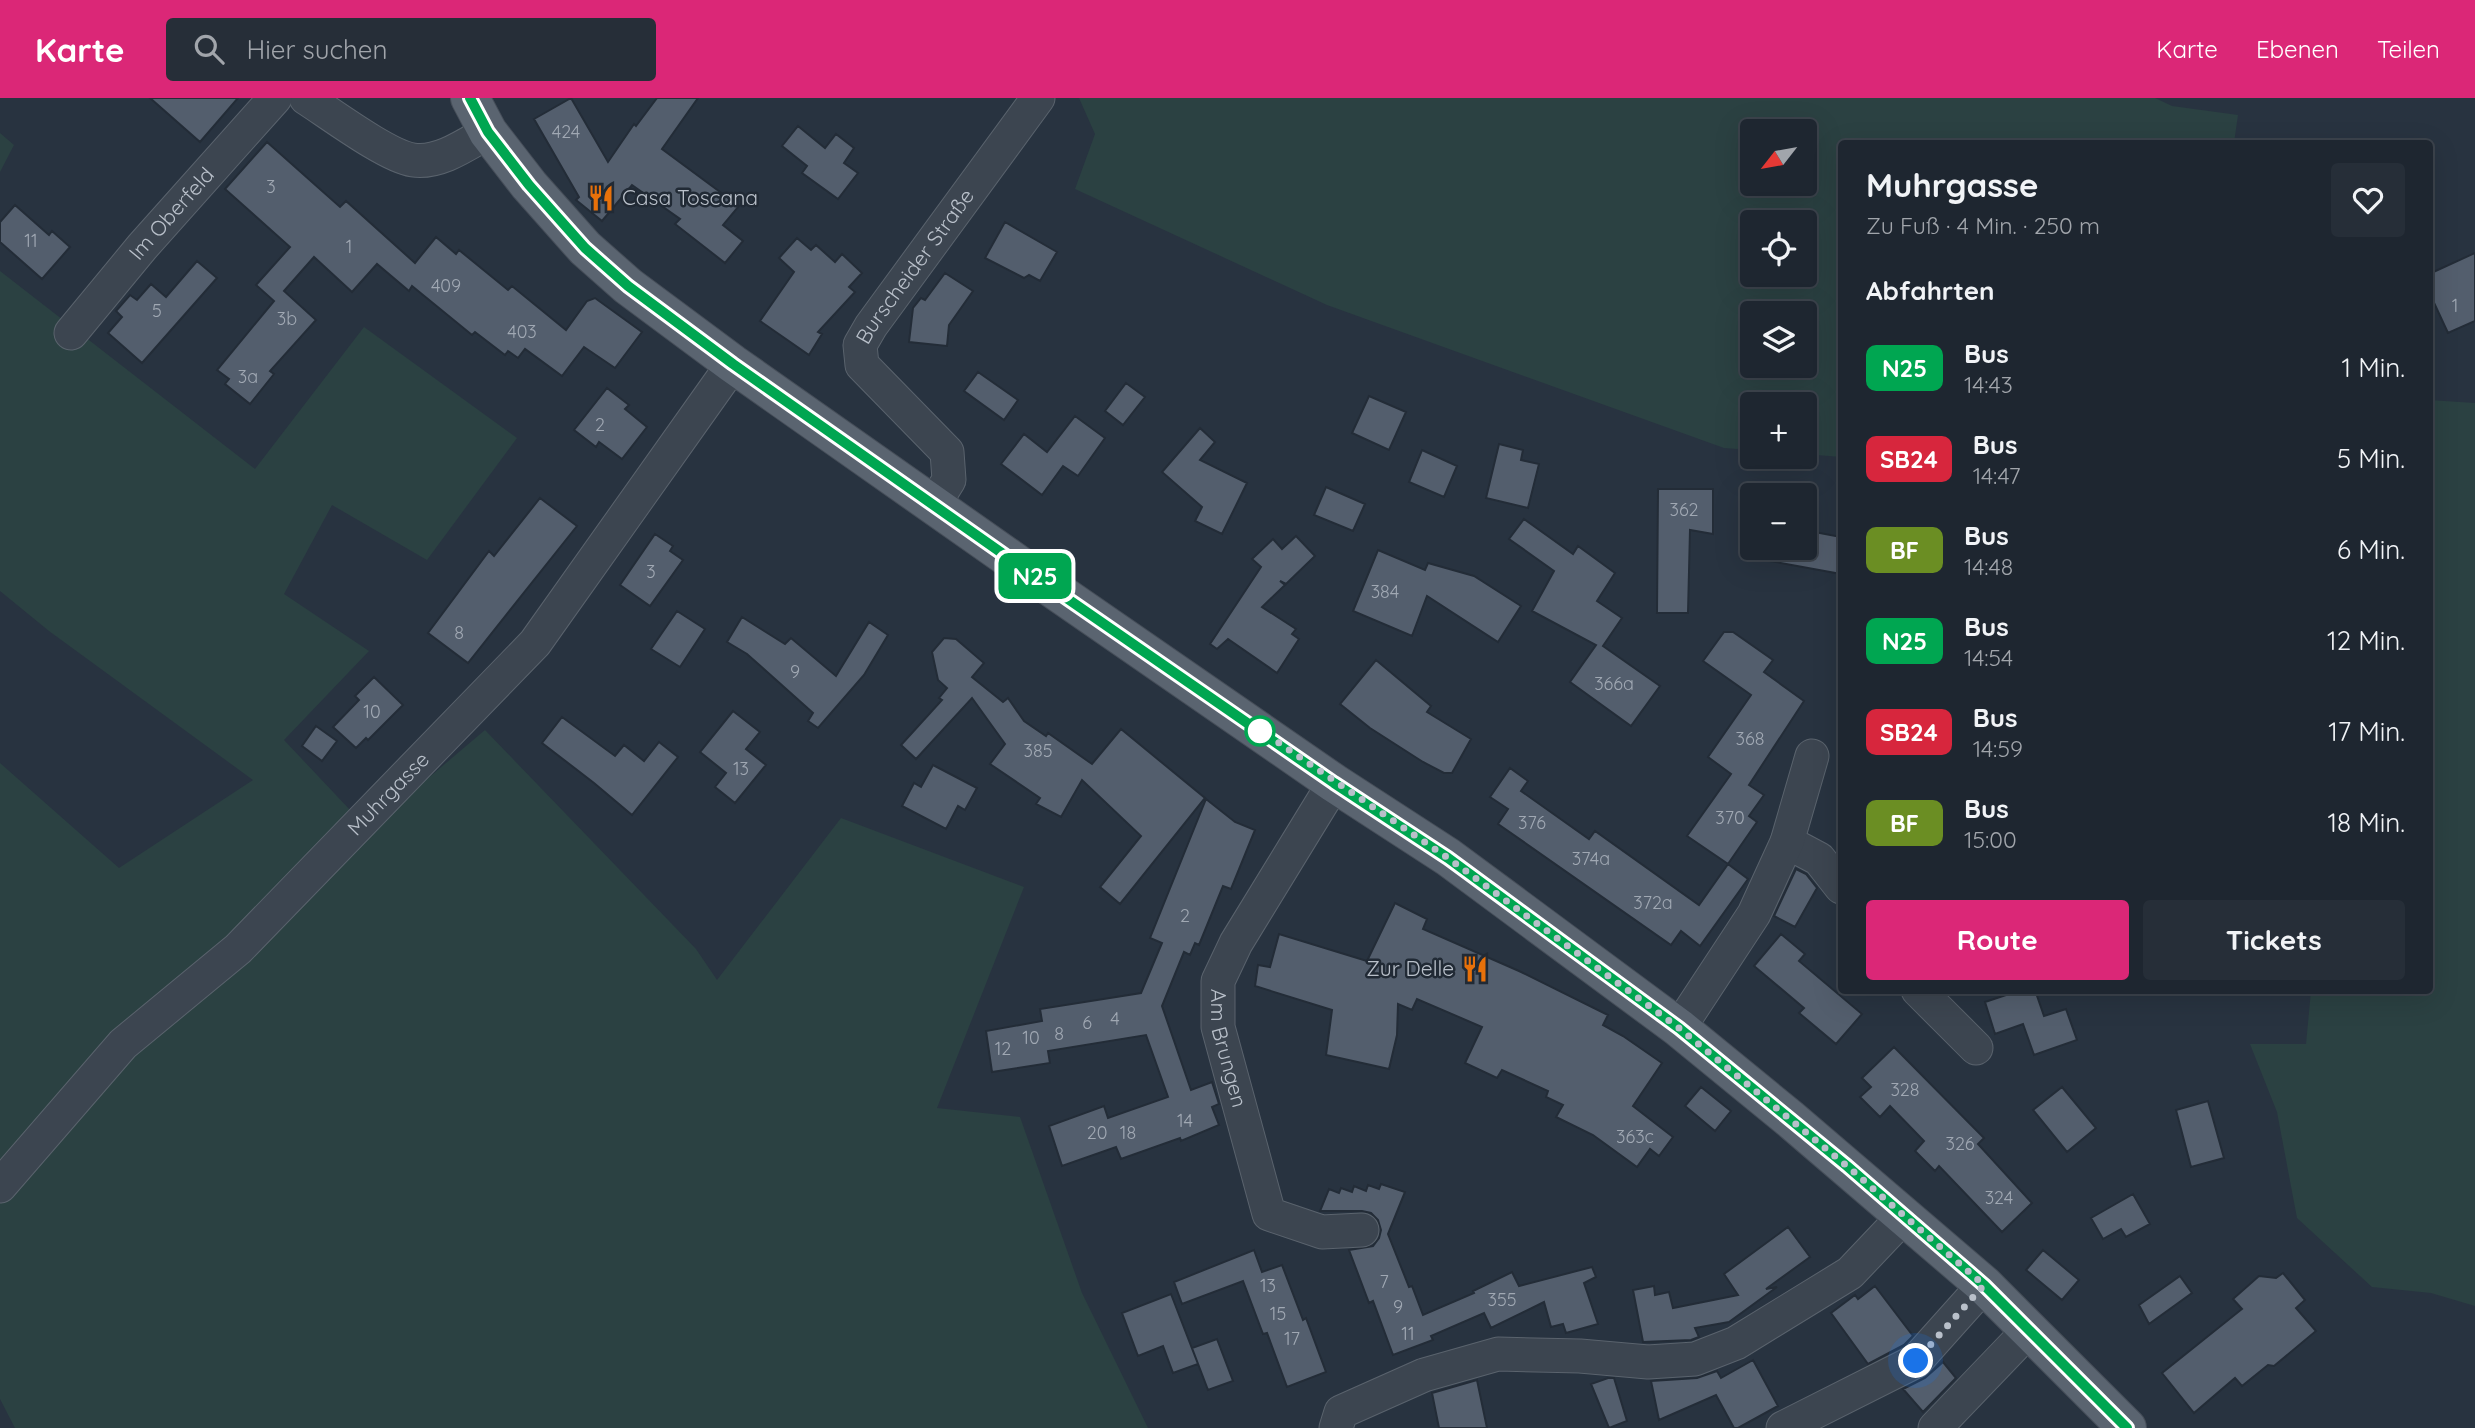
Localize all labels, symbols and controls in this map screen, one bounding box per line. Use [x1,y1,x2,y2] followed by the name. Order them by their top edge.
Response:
[166,18,656,81] search box
[35,29,124,70] text: Karte
[190,30,228,68] icon: search
[246,33,388,66] text: Hier suchen
[2156,34,2218,64] text: Karte
[2256,34,2339,64] text: Ebenen
[2377,34,2440,64] text: Teilen
[1740,119,1816,196] north arrow
[1740,119,1817,560] map controls
[552,120,580,143] house number: 424
[123,162,219,265] street label: Im Oberfeld
[2331,163,2405,237] button: heart
[1866,164,2038,205] text: Muhrgasse
[266,175,276,198] house number: 3
[586,183,616,213] restaurant icon: Casa Toscana
[849,183,979,348] street label: Burscheider Straße
[622,184,758,210] place label: Casa Toscana
[1740,210,1817,287] button: locate
[1866,211,2100,240] text: Zu Fuß · 4 Min. · 250 m
[24,229,38,252] house number: 11
[346,235,352,258] house number: 1
[431,274,461,297] house number: 409
[1866,274,1995,307] text: Abfahrten
[2452,294,2458,317] house number: 1
[152,299,162,322] house number: 5
[1740,301,1817,378] button: layers
[277,307,297,330] house number: 3b
[507,320,537,343] house number: 403
[1964,337,2009,370] text: Bus
[2341,351,2405,384] text: 1 Min.
[1882,353,1927,383] text: N25
[238,365,258,388] house number: 3a
[1964,370,2013,399] text: 14:43
[1740,392,1817,469] button: +
[595,413,605,436] house number: 2
[1973,428,2018,461] text: Bus
[2337,442,2405,475] text: 5 Min.
[1880,444,1938,474] text: SB24
[1973,461,2021,490] text: 14:47
[1740,483,1817,560] button: −
[1669,498,1699,521] house number: 362
[1964,519,2009,552] text: Bus
[2337,533,2405,566] text: 6 Min.
[1890,535,1919,565] text: BF
[1964,552,2013,581] text: 14:48
[995,553,1075,599] line badge: N25
[646,560,656,583] house number: 3
[1012,561,1058,591] text: N25
[1371,580,1399,603] house number: 384
[1964,610,2009,643] text: Bus
[454,621,464,644] house number: 8
[2327,624,2405,657] text: 12 Min.
[1882,626,1927,656] text: N25
[1964,643,2013,672] text: 14:54
[790,660,800,683] house number: 9
[1594,672,1634,695] house number: 366a
[363,700,381,723] house number: 10
[1973,701,2018,734] text: Bus
[2328,715,2405,748] text: 17 Min.
[1245,716,1275,746] unlabelled marker
[1880,717,1938,747] text: SB24
[1736,727,1764,750] house number: 368
[1973,734,2023,763] text: 14:59
[1024,739,1052,762] house number: 385
[341,746,434,841] street label: Muhrgasse
[733,757,749,780] house number: 13
[1964,792,2009,825] text: Bus
[1715,806,1745,829] house number: 370
[2327,806,2405,839] text: 18 Min.
[1890,808,1919,838] text: BF
[1518,811,1546,834] house number: 376
[1964,825,2017,854] text: 15:00
[1572,847,1610,870] house number: 374a
[1633,891,1673,914] house number: 372a
[1866,900,2129,980] button: Route
[2143,900,2405,980] button: Tickets
[1180,904,1190,927] house number: 2
[1460,954,1490,984] restaurant icon: Zur Delle
[1366,955,1454,981] place label: Zur Delle
[1206,989,1253,1110] street label: Am Brungen
[1110,1007,1120,1030] house number: 4
[1082,1011,1092,1034] house number: 6
[1054,1022,1064,1045] house number: 8
[1022,1026,1040,1049] house number: 10
[995,1037,1011,1060] house number: 12
[1890,1078,1920,1101] house number: 328
[1177,1109,1193,1132] house number: 14
[1087,1121,1107,1144] house number: 20
[1120,1121,1136,1144] house number: 18
[1616,1125,1654,1148] house number: 363c
[1945,1132,1975,1155] house number: 326
[1985,1186,2013,1209] house number: 324
[1379,1270,1389,1293] house number: 7
[1260,1274,1276,1297] house number: 13
[1487,1288,1517,1311] house number: 355
[1393,1295,1403,1318] house number: 9
[1270,1302,1286,1325] house number: 15
[1401,1322,1415,1345] house number: 11
[1284,1327,1300,1350] house number: 17
[1898,1343,1933,1378] your location

